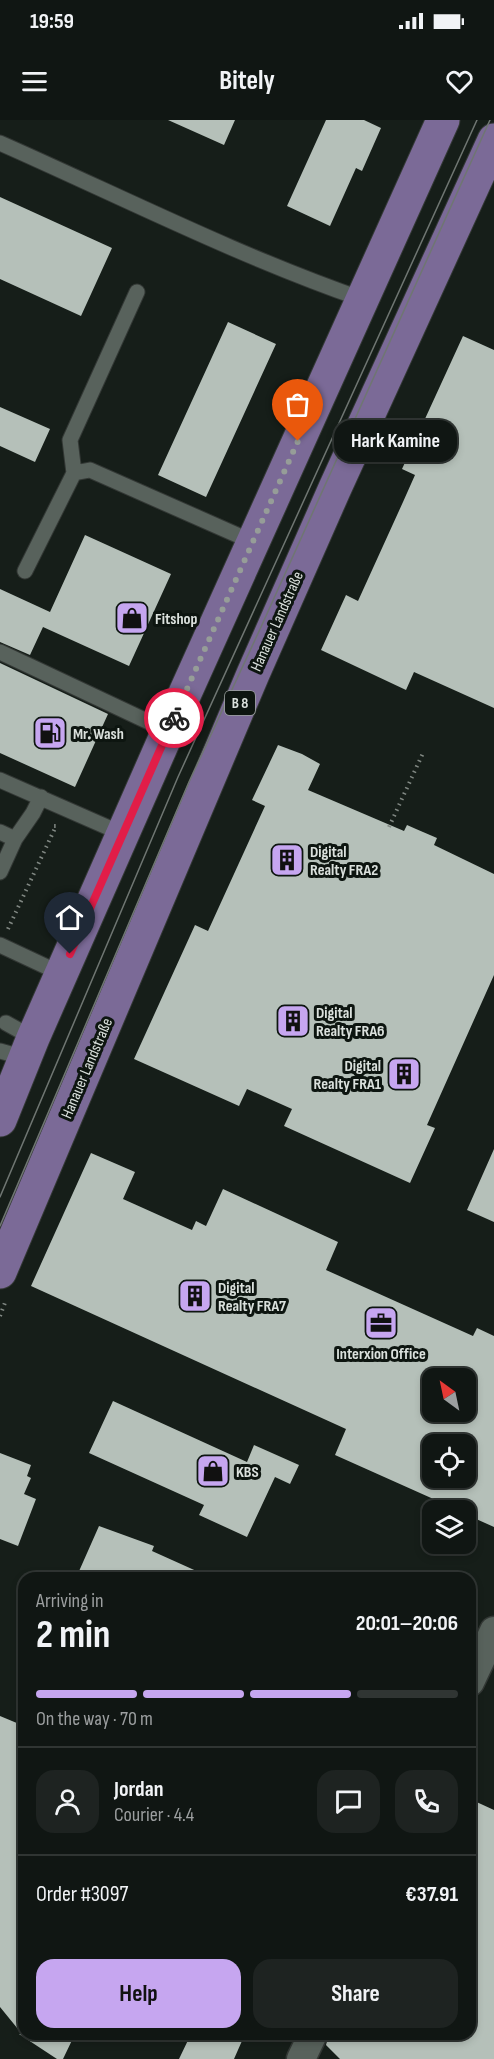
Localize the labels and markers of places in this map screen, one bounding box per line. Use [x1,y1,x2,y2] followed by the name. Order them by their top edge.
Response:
[272,379,323,441] pin
[334,420,457,462] callout: Hark Kamine
[114,600,150,636] shop icon: Fitshop
[155,610,197,629] place label: Fitshop
[32,715,68,751] fuel station icon: Mr. Wash
[73,725,124,744] place label: Mr. Wash
[269,842,305,878] building icon: Digital Realty FRA2
[310,843,378,880] place label: Digital Realty FRA2
[44,892,95,954] pin
[275,1003,311,1039] building icon: Digital Realty FRA6
[316,1004,385,1041] place label: Digital Realty FRA6
[386,1056,422,1092] building icon: Digital Realty FRA1
[314,1057,382,1094] place label: Digital Realty FRA1
[177,1278,213,1314] building icon: Digital Realty FRA7
[218,1279,286,1316] place label: Digital Realty FRA7
[363,1305,399,1341] office icon: Interxion Office
[336,1345,426,1364] place label: Interxion Office
[195,1453,231,1489] shop icon: KBS
[236,1463,259,1482] place label: KBS

